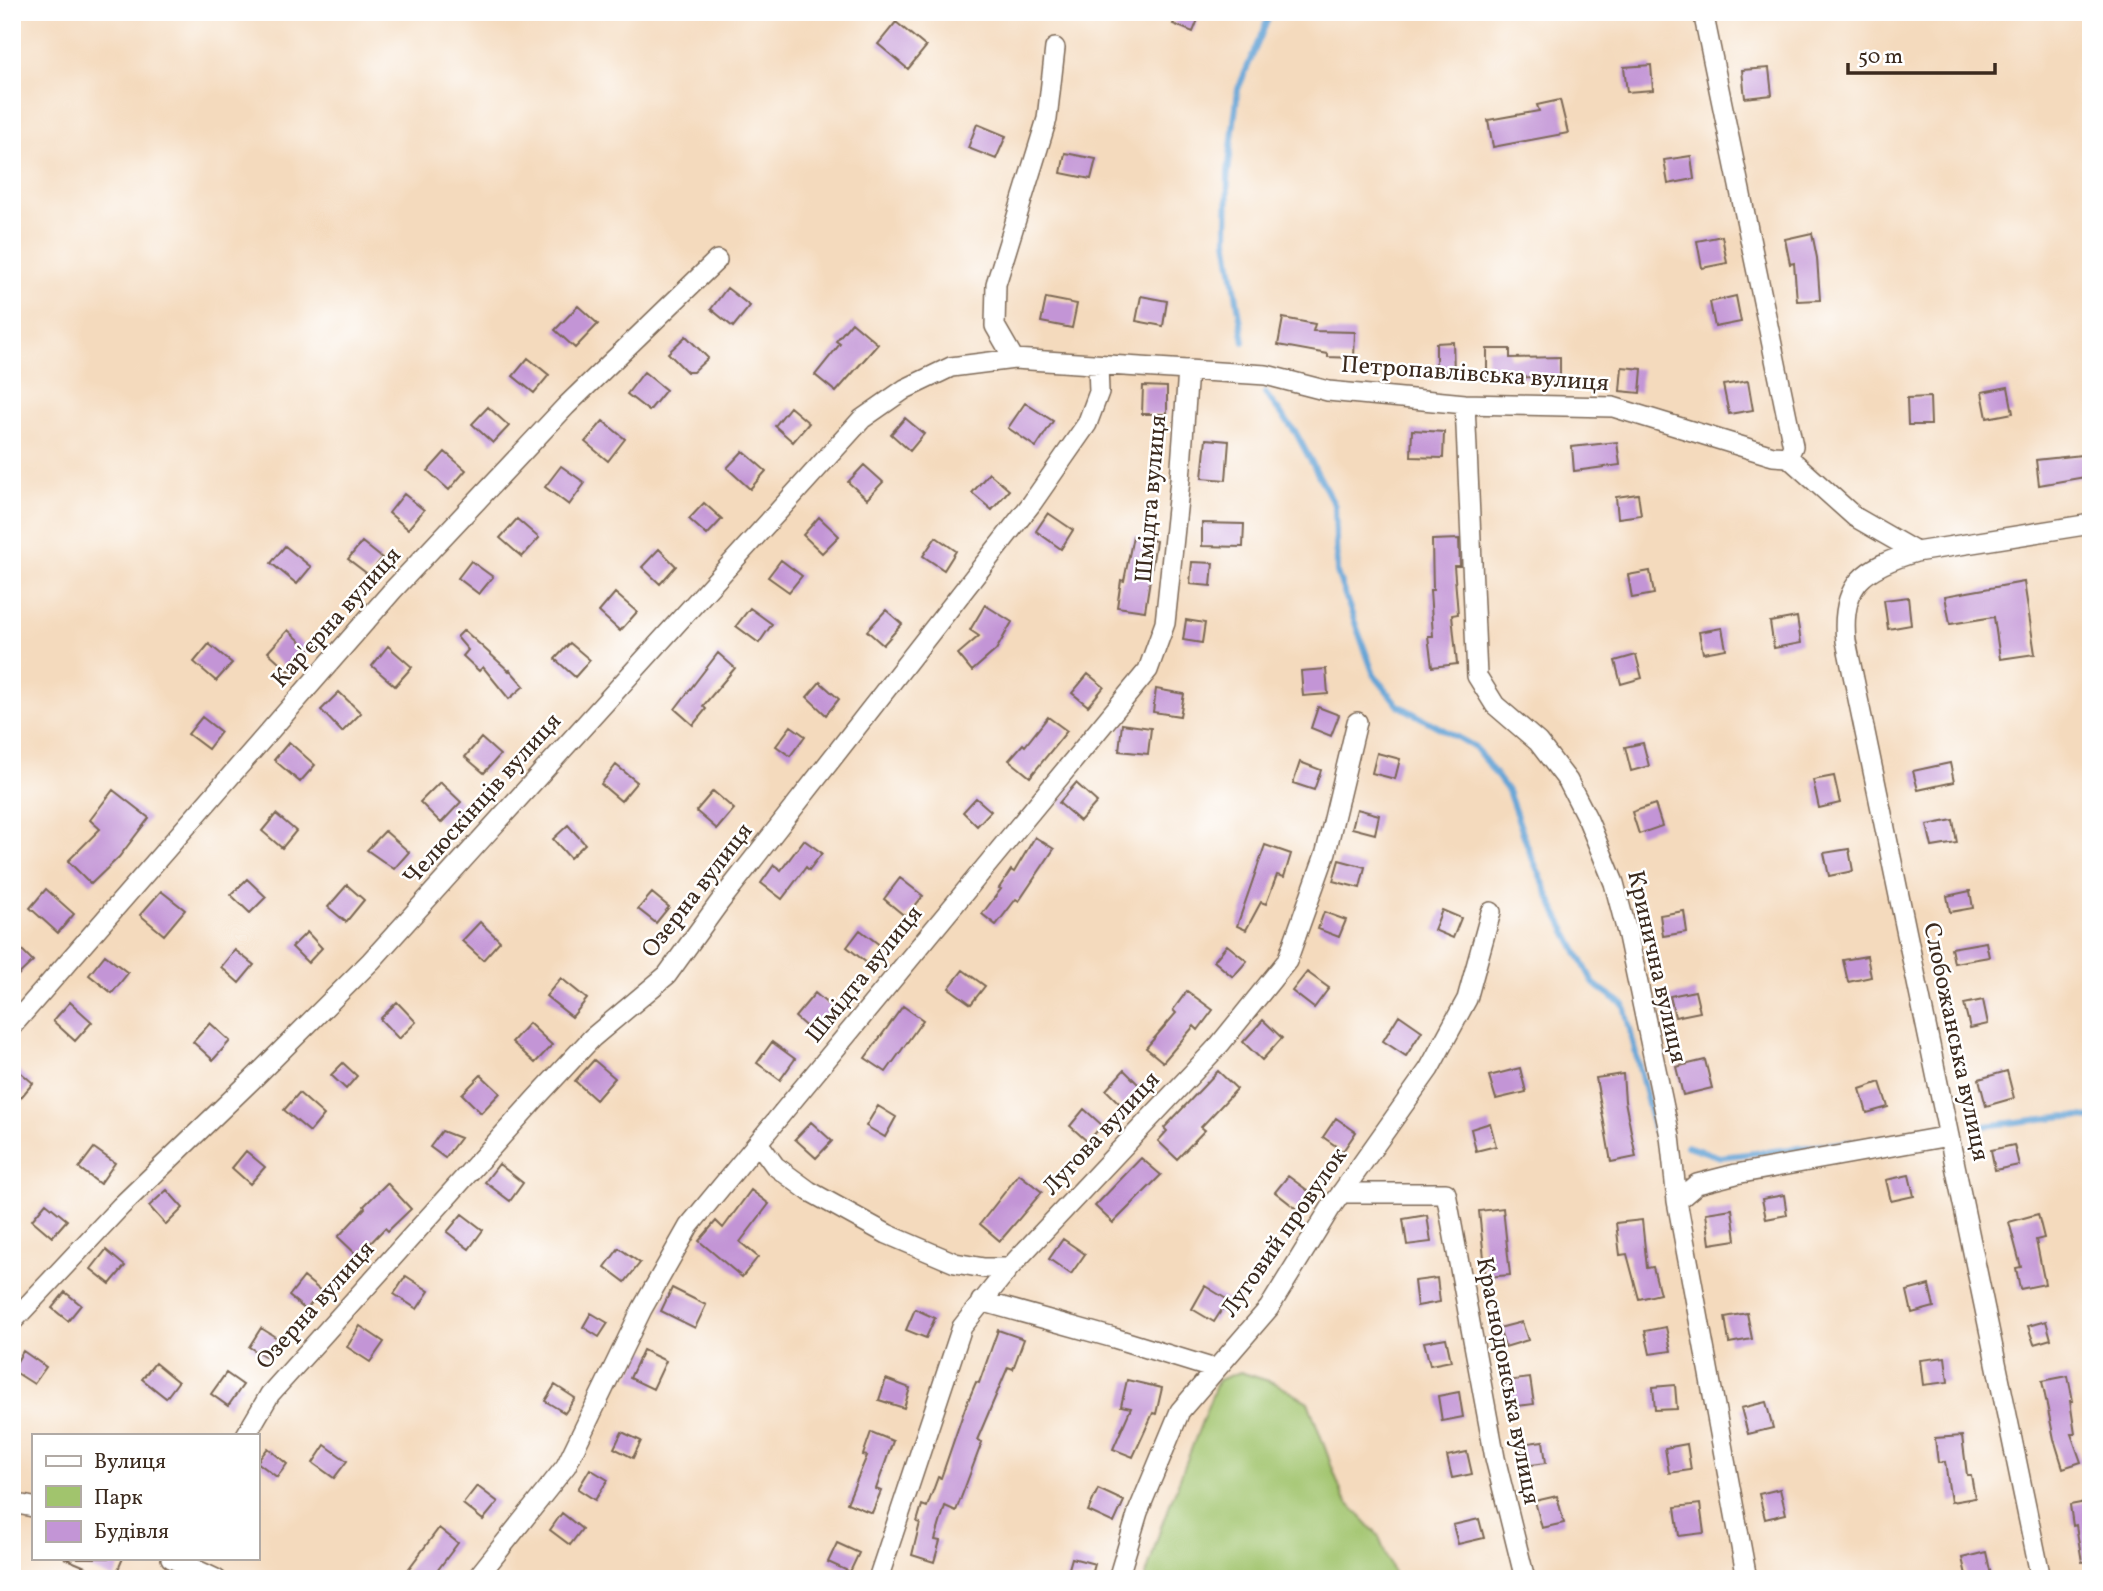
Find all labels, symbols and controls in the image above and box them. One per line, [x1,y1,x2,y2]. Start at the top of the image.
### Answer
scale bar [1848,32,1994,76]
text: 50 m [1858,43,1903,72]
street label: Петропавлівська вулиця [1340,349,1610,401]
street label: Шмідта вулиця [1128,413,1176,585]
street label: Кар'єрна вулиця [264,540,410,696]
street label: Челюскінців вулиця [396,706,570,894]
street label: Озерна вулиця [634,816,762,966]
street label: Кринична вулиця [1617,867,1695,1067]
street label: Шмідта вулиця [799,899,931,1051]
street label: Слобожанська вулиця [1913,920,1997,1164]
street label: Лугова вулиця [1035,1064,1169,1204]
street label: Луговий провулок [1214,1141,1356,1325]
street label: Озерна вулиця [249,1234,383,1378]
street label: Краснодонська вулиця [1466,1254,1548,1508]
legend [32,1434,259,1560]
text: Вулиця [94,1448,166,1477]
text: Парк [94,1484,143,1513]
text: Будівля [94,1518,169,1547]

